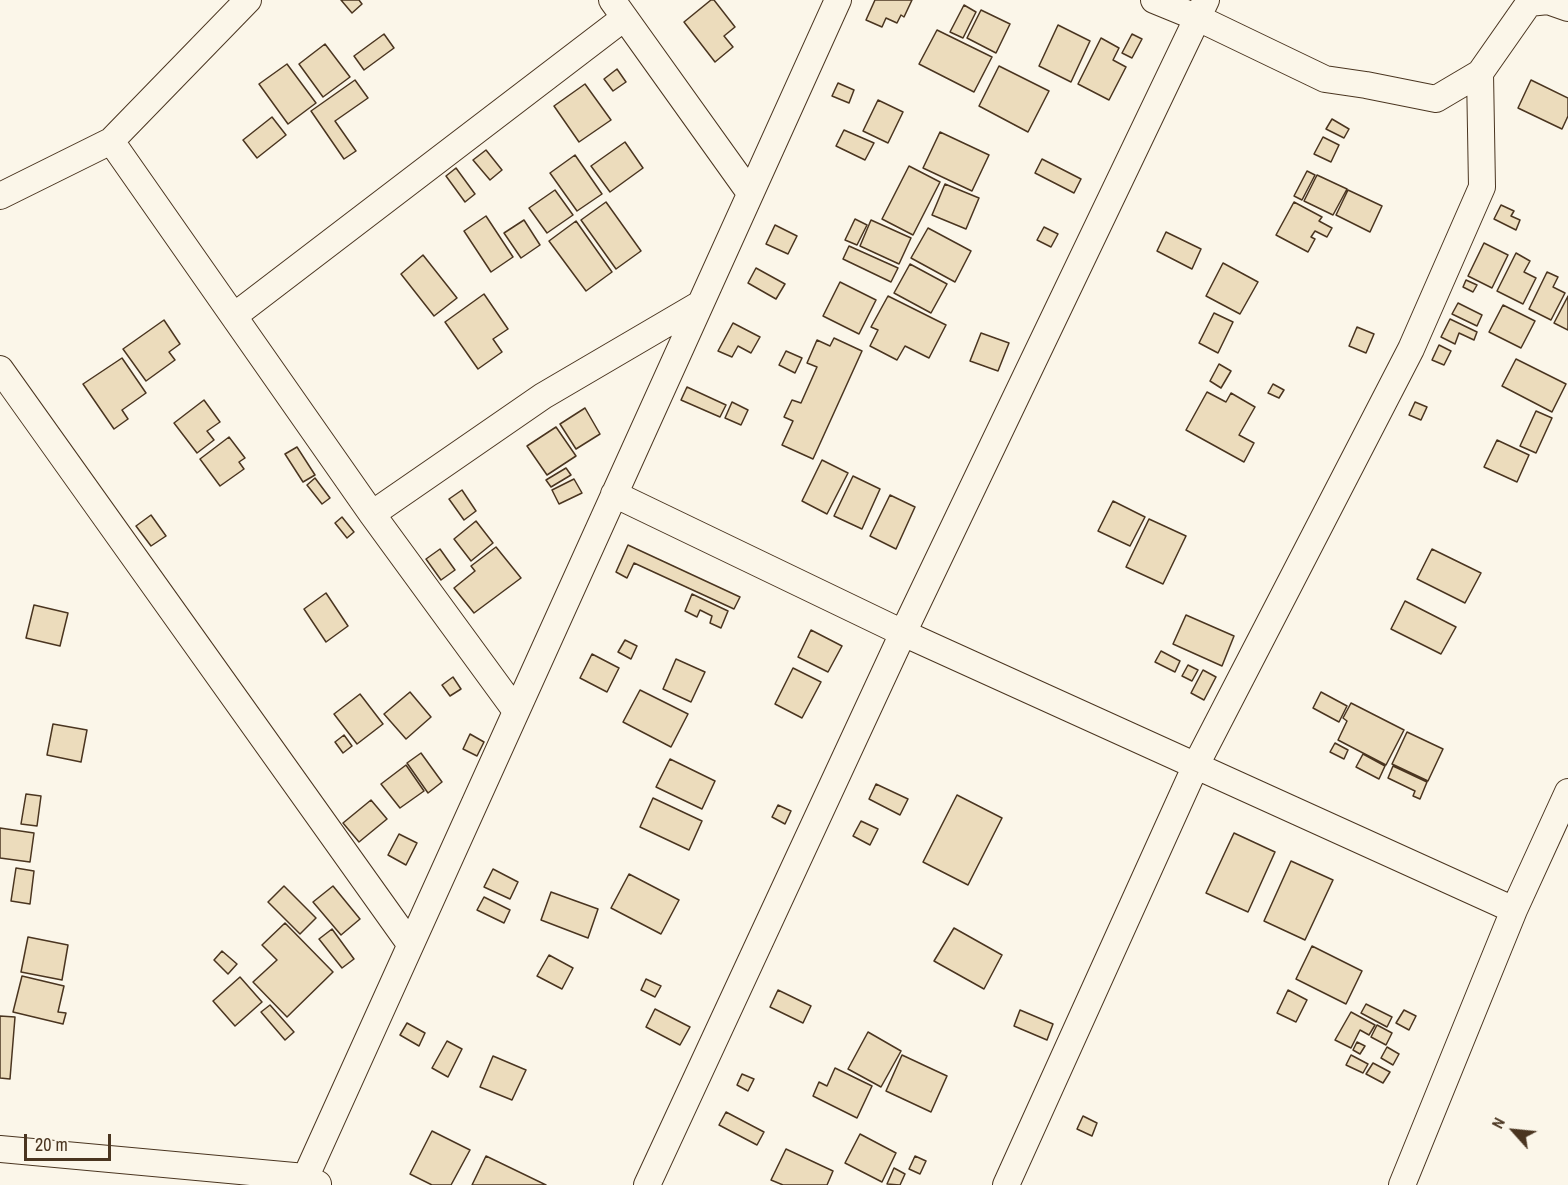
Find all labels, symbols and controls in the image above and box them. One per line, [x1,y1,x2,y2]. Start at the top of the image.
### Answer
north arrow [1484,1101,1544,1161]
text: N [1486,1114,1510,1132]
scale bar [27,1122,114,1160]
text: 20 m [35,1132,68,1157]

